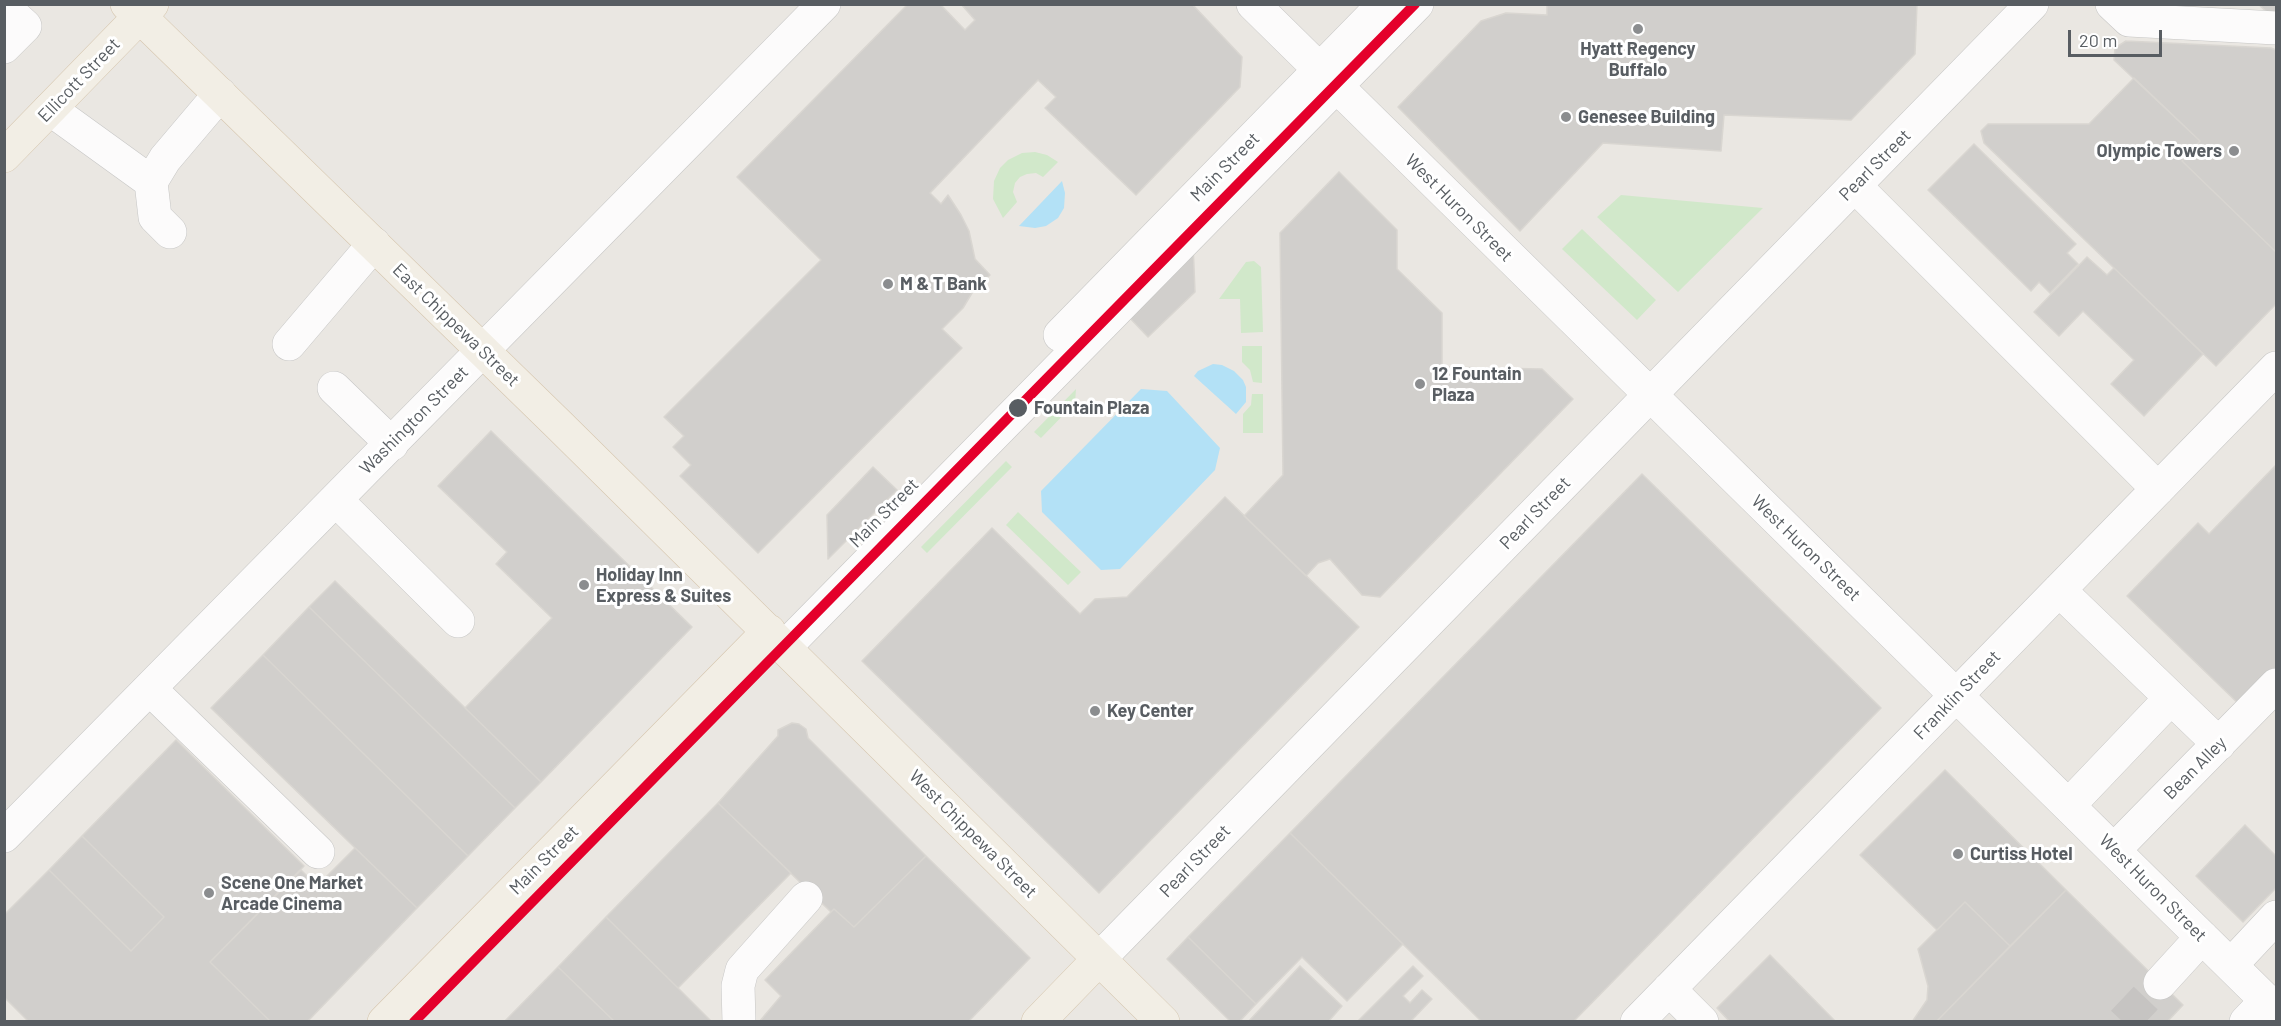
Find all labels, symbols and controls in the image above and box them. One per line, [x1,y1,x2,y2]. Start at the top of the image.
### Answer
scale bar [2071,18,2166,56]
marker: Hyatt Regency Buffalo [1631,22,1645,36]
text: 20 m [2079,29,2117,51]
street label: Ellicott Street [34,33,124,127]
place label: Hyatt Regency Buffalo [1580,38,1696,80]
place label: Genesee Building [1578,106,1715,128]
marker: Genesee Building [1559,110,1573,124]
street label: Pearl Street [1835,125,1915,205]
street label: Main Street [1186,128,1264,206]
place label: Olympic Towers [2097,140,2222,162]
marker: Olympic Towers [2227,144,2241,158]
street label: West Huron Street [1401,150,1517,266]
street label: East Chippewa Street [388,259,524,391]
place label: M & T Bank [900,273,987,295]
marker: M & T Bank [881,277,895,291]
street label: Washington Street [355,361,473,479]
place label: 12 Fountain Plaza [1432,363,1522,406]
marker: 12 Fountain Plaza [1413,377,1427,391]
marker: Fountain Plaza [1007,397,1029,419]
place label: Fountain Plaza [1034,397,1150,419]
street label: Pearl Street [1495,472,1575,554]
street label: Main Street [845,474,923,552]
street label: West Huron Street [1747,490,1865,606]
place label: Holiday Inn Express & Suites [596,564,731,606]
marker: Holiday Inn Express & Suites [577,578,591,592]
street label: Franklin Street [1909,646,2005,744]
place label: Key Center [1107,700,1194,722]
marker: Key Center [1088,704,1102,718]
street label: Bean Alley [2159,732,2231,804]
street label: West Chippewa Street [904,765,1042,903]
street label: Pearl Street [1155,820,1235,902]
street label: Main Street [505,821,583,899]
street label: West Huron Street [2095,830,2211,946]
place label: Curtiss Hotel [1970,843,2073,865]
marker: Curtiss Hotel [1951,847,1965,861]
place label: Scene One Market Arcade Cinema [221,872,363,914]
marker: Scene One Market Arcade Cinema [202,886,216,900]

